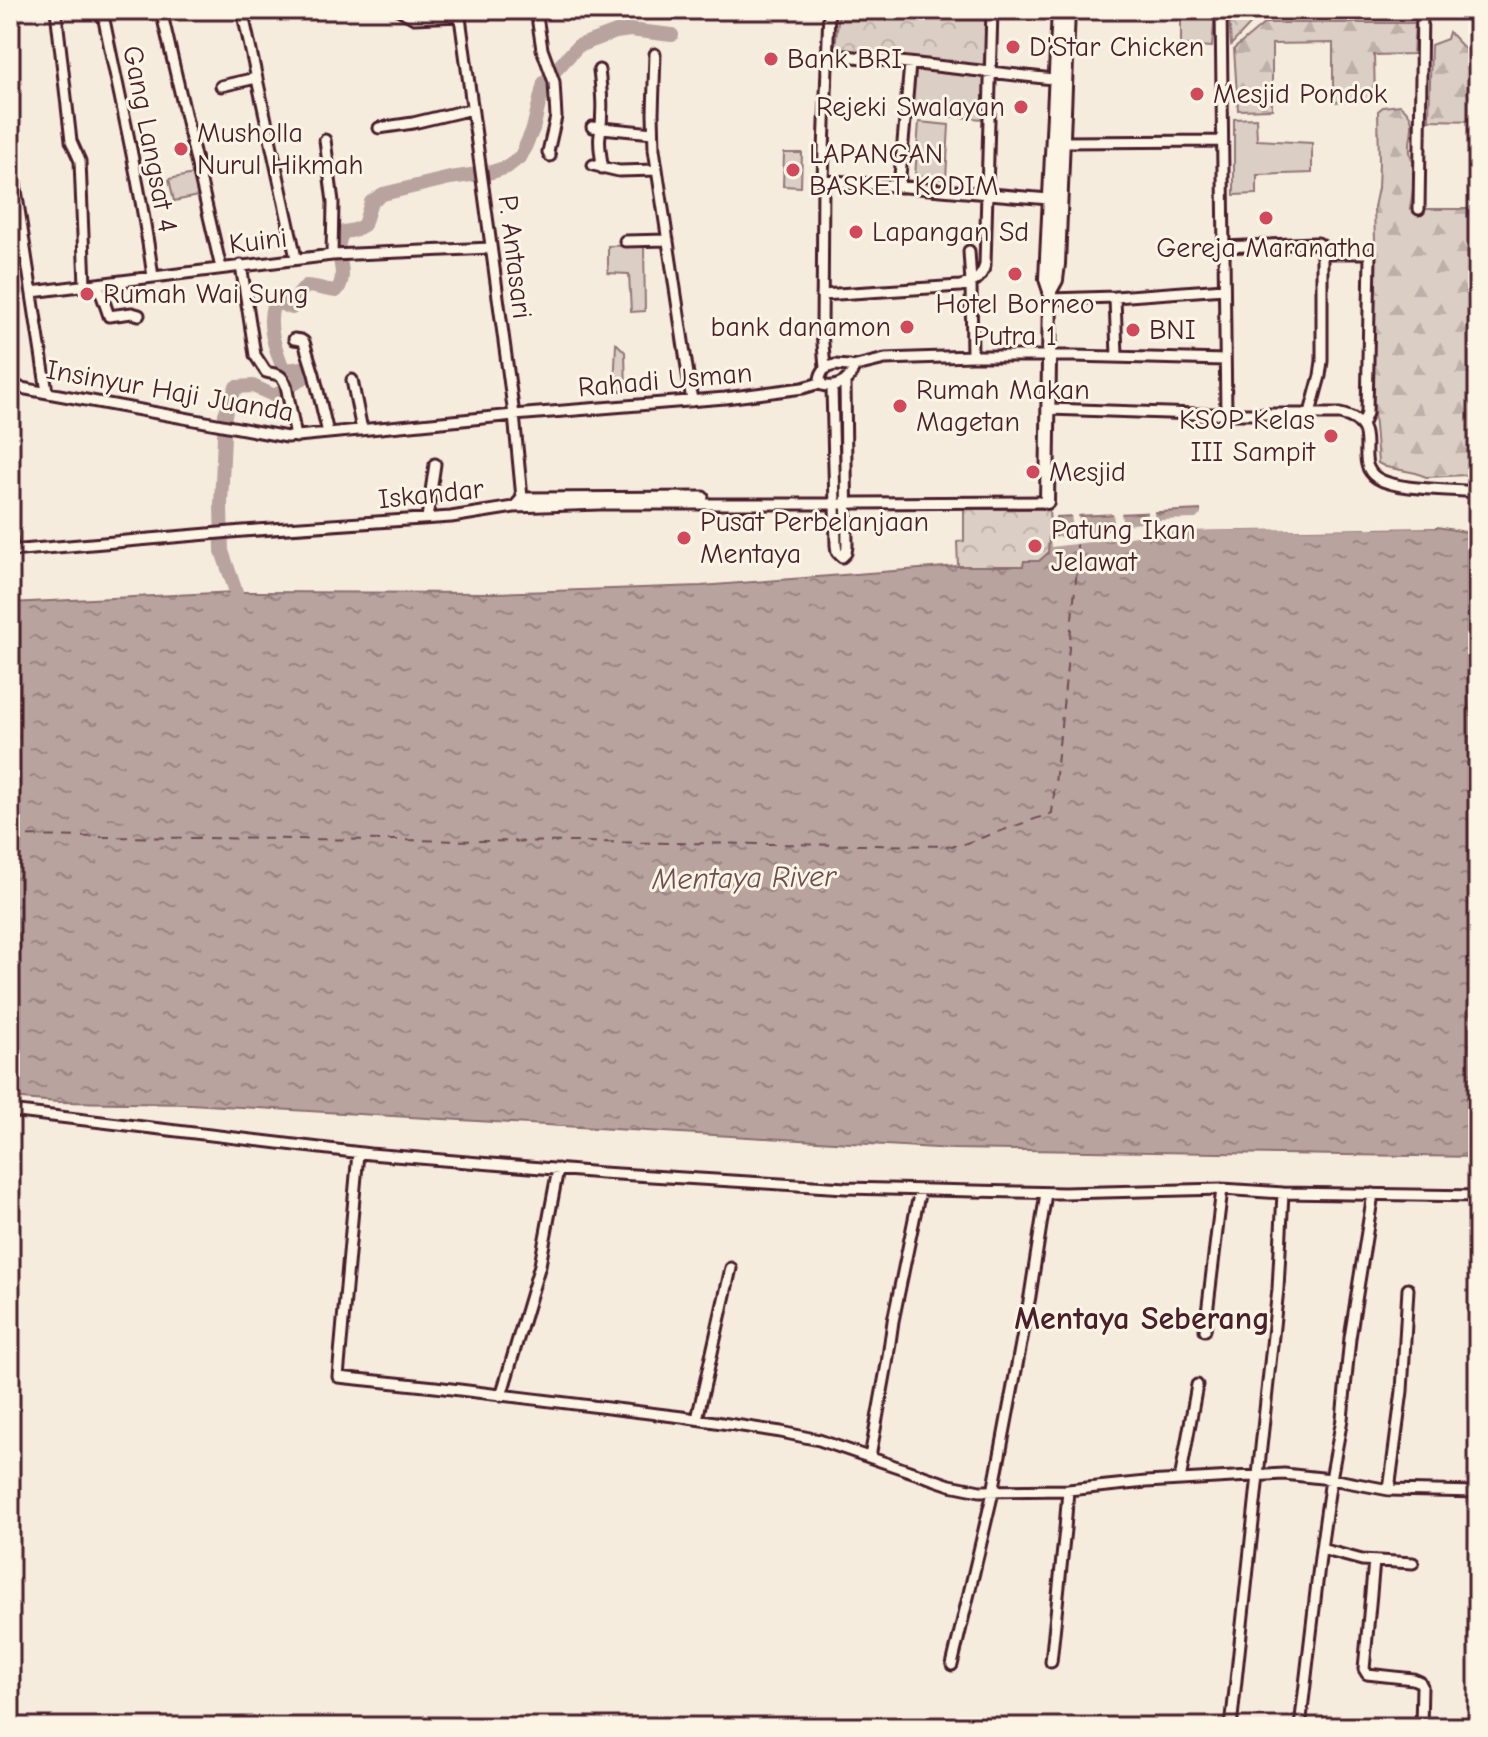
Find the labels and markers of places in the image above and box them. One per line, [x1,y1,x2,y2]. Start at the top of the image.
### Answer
place label: D'Star Chicken [1029,31,1204,63]
marker: D'Star Chicken [1004,38,1022,56]
place label: Bank BRI [787,43,902,75]
marker: Bank BRI [762,50,780,68]
place label: Mesjid Pondok [1213,78,1388,110]
marker: Mesjid Pondok [1188,85,1206,103]
place label: Rejeki Swalayan [816,91,1005,123]
marker: Rejeki Swalayan [1012,98,1030,116]
place label: Musholla Nurul Hikmah [197,117,363,181]
place label: LAPANGAN BASKET KODIM [809,138,998,202]
marker: Musholla Nurul Hikmah [172,140,190,158]
marker: LAPANGAN BASKET KODIM [784,161,802,179]
marker: Gereja Maranatha [1257,209,1275,227]
place label: Lapangan Sd [872,216,1029,248]
marker: Lapangan Sd [847,223,865,241]
place label: Gereja Maranatha [1156,232,1376,264]
marker: Hotel Borneo Putra 1 [1006,265,1024,283]
place label: Rumah Wai Sung [103,278,309,310]
marker: Rumah Wai Sung [78,285,96,303]
place label: Hotel Borneo Putra 1 [935,288,1095,352]
place label: bank danamon [711,311,891,343]
place label: BNI [1149,314,1196,346]
marker: bank danamon [898,318,916,336]
marker: BNI [1124,321,1142,339]
place label: Rumah Makan Magetan [916,374,1090,438]
marker: Rumah Makan Magetan [891,397,909,415]
place label: KSOP Kelas III Sampit [1179,404,1316,468]
marker: KSOP Kelas III Sampit [1322,427,1340,445]
place label: Mesjid [1049,456,1126,488]
marker: Mesjid [1024,463,1042,481]
place label: Pusat Perbelanjaan Mentaya [700,506,929,570]
place label: Patung Ikan Jelawat [1051,514,1196,578]
marker: Pusat Perbelanjaan Mentaya [675,529,693,547]
marker: Patung Ikan Jelawat [1026,537,1044,555]

